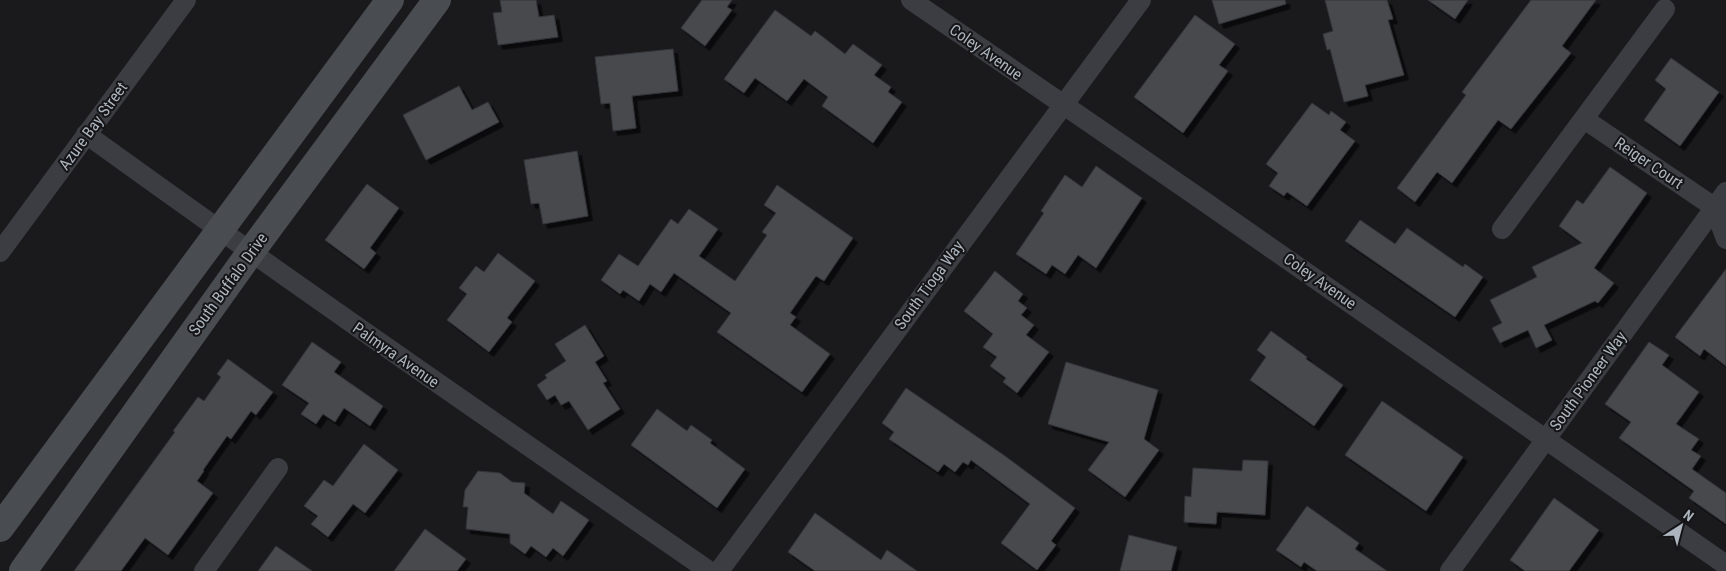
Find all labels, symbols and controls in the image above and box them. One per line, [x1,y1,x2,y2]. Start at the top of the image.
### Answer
street label: Coley Avenue [946,20,1026,84]
street label: Azure Bay Street [55,78,131,174]
street label: Reiger Court [1611,133,1687,193]
street label: South Buffalo Drive [185,229,271,339]
street label: South Tioga Way [890,237,968,333]
street label: Coley Avenue [1280,249,1360,313]
street label: Palmyra Avenue [349,318,443,392]
street label: South Pioneer Way [1546,327,1631,434]
north arrow [1656,501,1706,551]
text: N [1680,506,1697,524]

